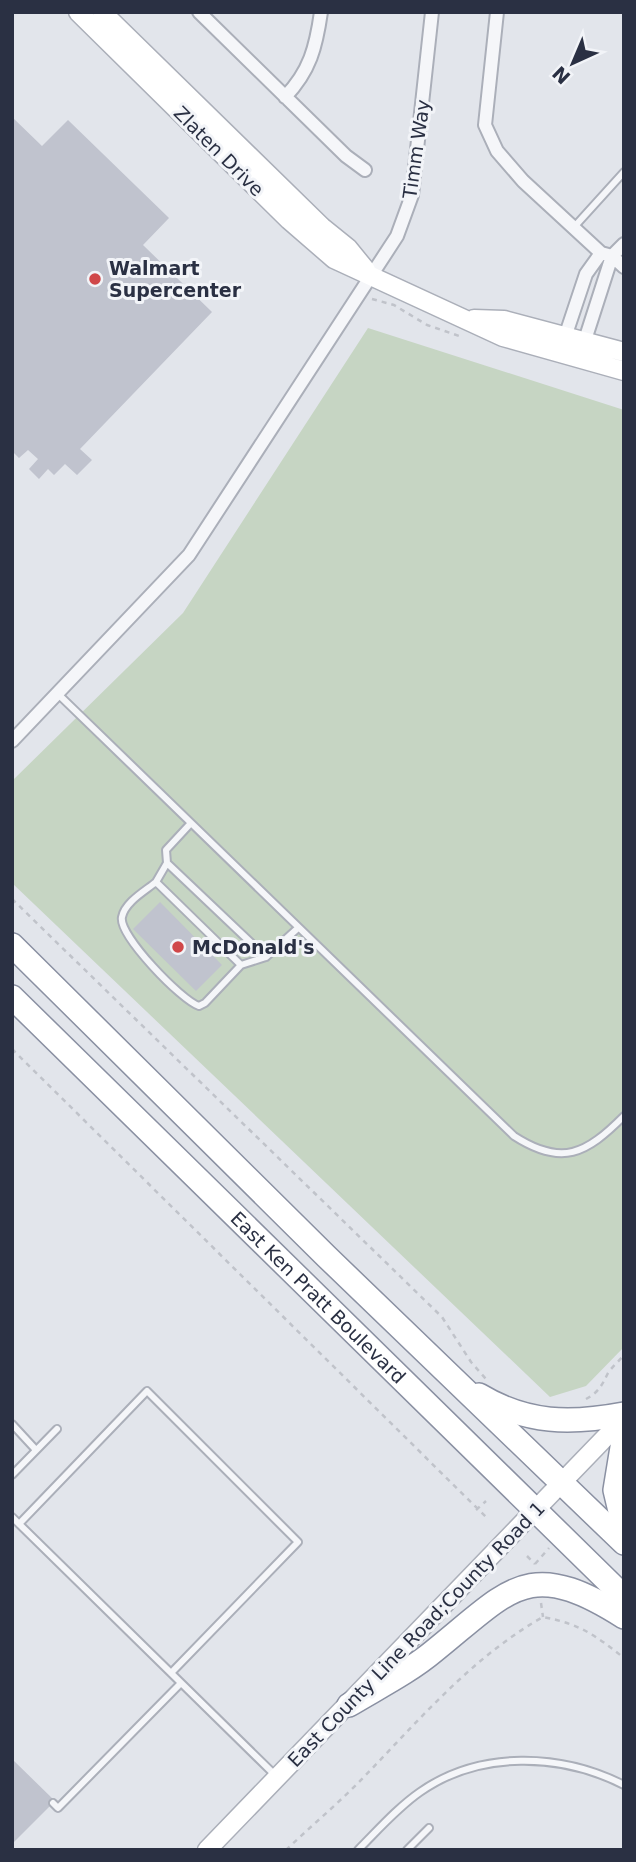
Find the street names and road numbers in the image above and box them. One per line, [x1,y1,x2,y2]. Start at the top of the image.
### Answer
street label: Timm Way [398,98,434,201]
street label: Zlaten Drive [170,102,268,200]
street label: East Ken Pratt Boulevard [226,1207,410,1388]
street label: East County Line Road;County Road 1 [283,1497,549,1771]

